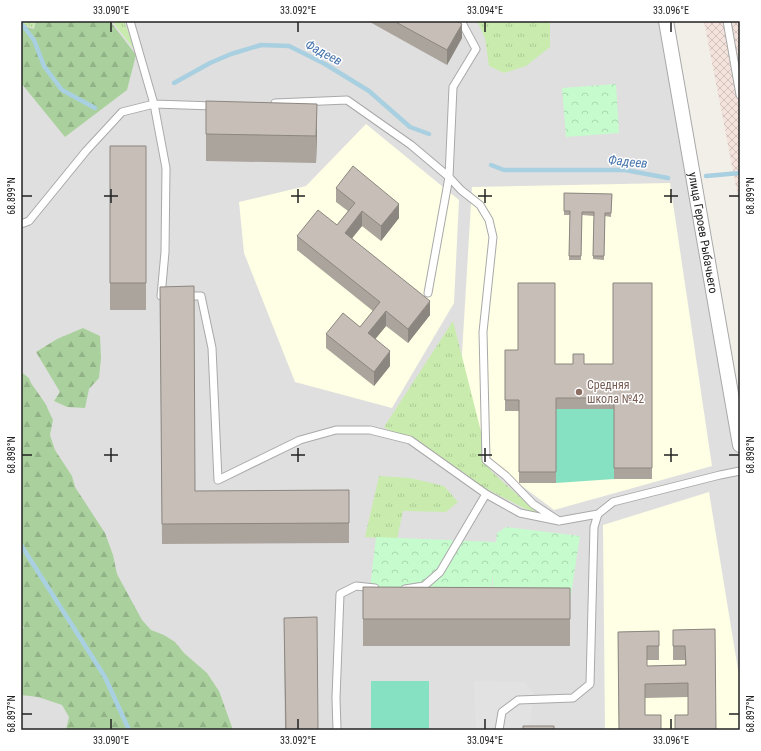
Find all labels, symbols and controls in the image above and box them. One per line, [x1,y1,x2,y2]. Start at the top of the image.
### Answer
text: 33.090°E [93,5,129,16]
text: 33.092°E [280,5,316,16]
text: 33.094°E [467,5,503,16]
text: 33.096°E [653,5,689,16]
water label: Фадеев [303,37,345,68]
water label: Фадеев [608,152,648,171]
street label: улица Героев Рыбачьего [686,171,720,294]
text: 68.899°N [6,177,17,215]
text: 68.899°N [745,177,756,215]
place label: Средняя школа №42 [587,378,644,406]
marker: Средняя школа №42 [574,387,584,397]
text: 68.898°N [6,436,17,474]
text: 68.898°N [745,436,756,474]
text: 68.897°N [6,695,17,733]
text: 68.897°N [745,695,756,733]
text: 33.090°E [93,735,129,746]
text: 33.092°E [280,735,316,746]
text: 33.094°E [467,735,503,746]
text: 33.096°E [653,735,689,746]

